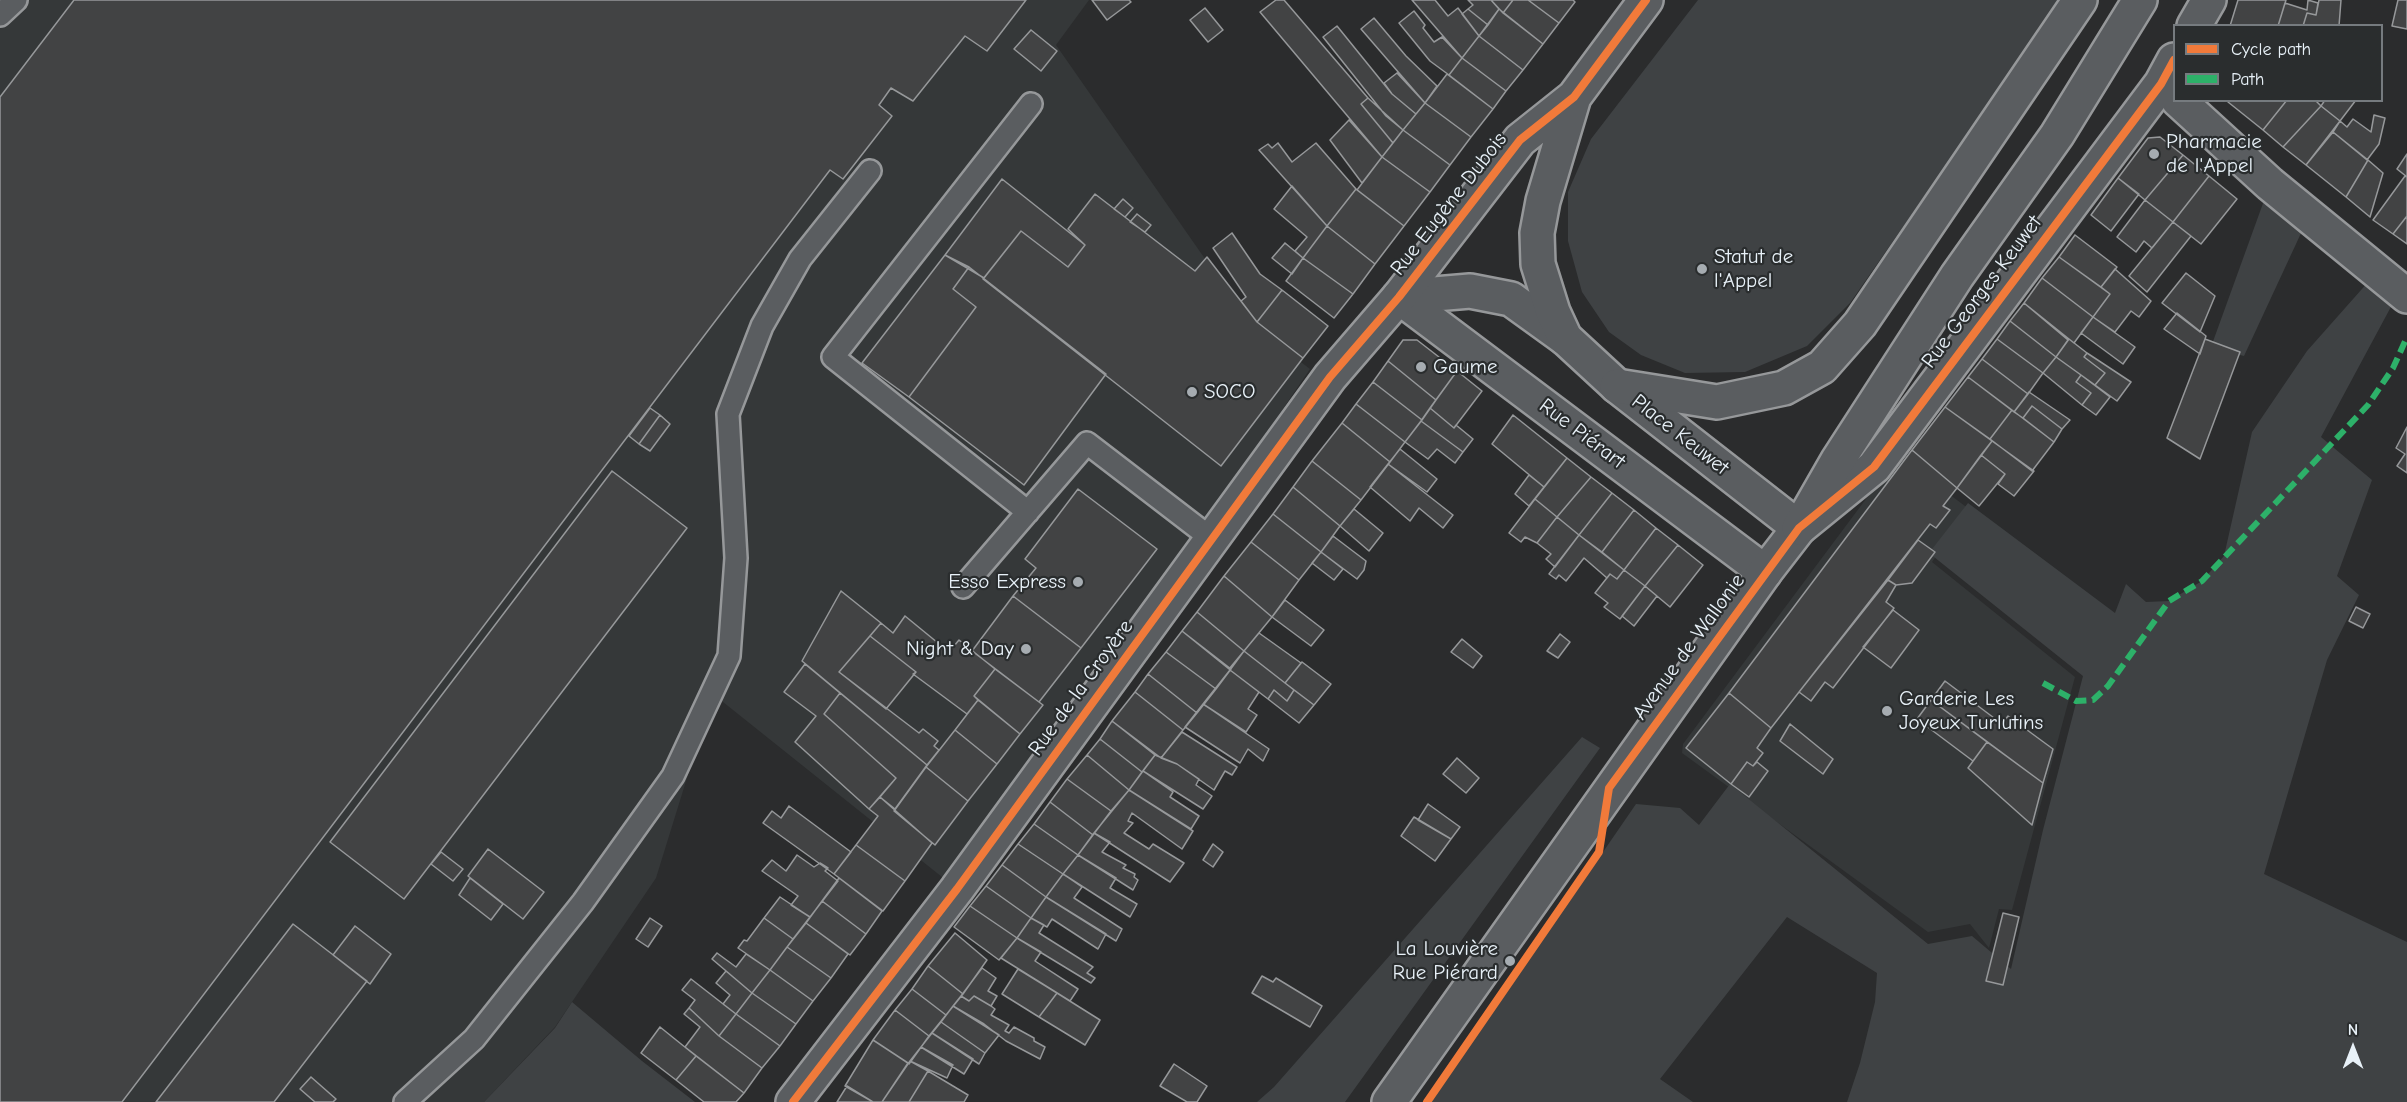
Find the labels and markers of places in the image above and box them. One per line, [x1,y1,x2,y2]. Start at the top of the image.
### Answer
place label: Pharmacie de l'Appel [2166,129,2262,179]
marker: Pharmacie de l'Appel [2147,147,2161,161]
place label: Statut de l'Appel [1714,244,1793,294]
marker: Statut de l'Appel [1695,262,1709,276]
place label: Gaume [1433,354,1497,380]
marker: Gaume [1414,360,1428,374]
place label: SOCO [1204,379,1255,405]
marker: SOCO [1185,385,1199,399]
place label: Esso Express [948,569,1066,595]
marker: Esso Express [1071,575,1085,589]
place label: Night & Day [906,636,1014,662]
marker: Night & Day [1019,642,1033,656]
place label: Garderie Les Joyeux Turlutins [1899,686,2043,736]
marker: Garderie Les Joyeux Turlutins [1880,704,1894,718]
place label: La Louvière Rue Piérard [1393,936,1498,986]
marker: La Louvière Rue Piérard [1503,954,1517,968]

